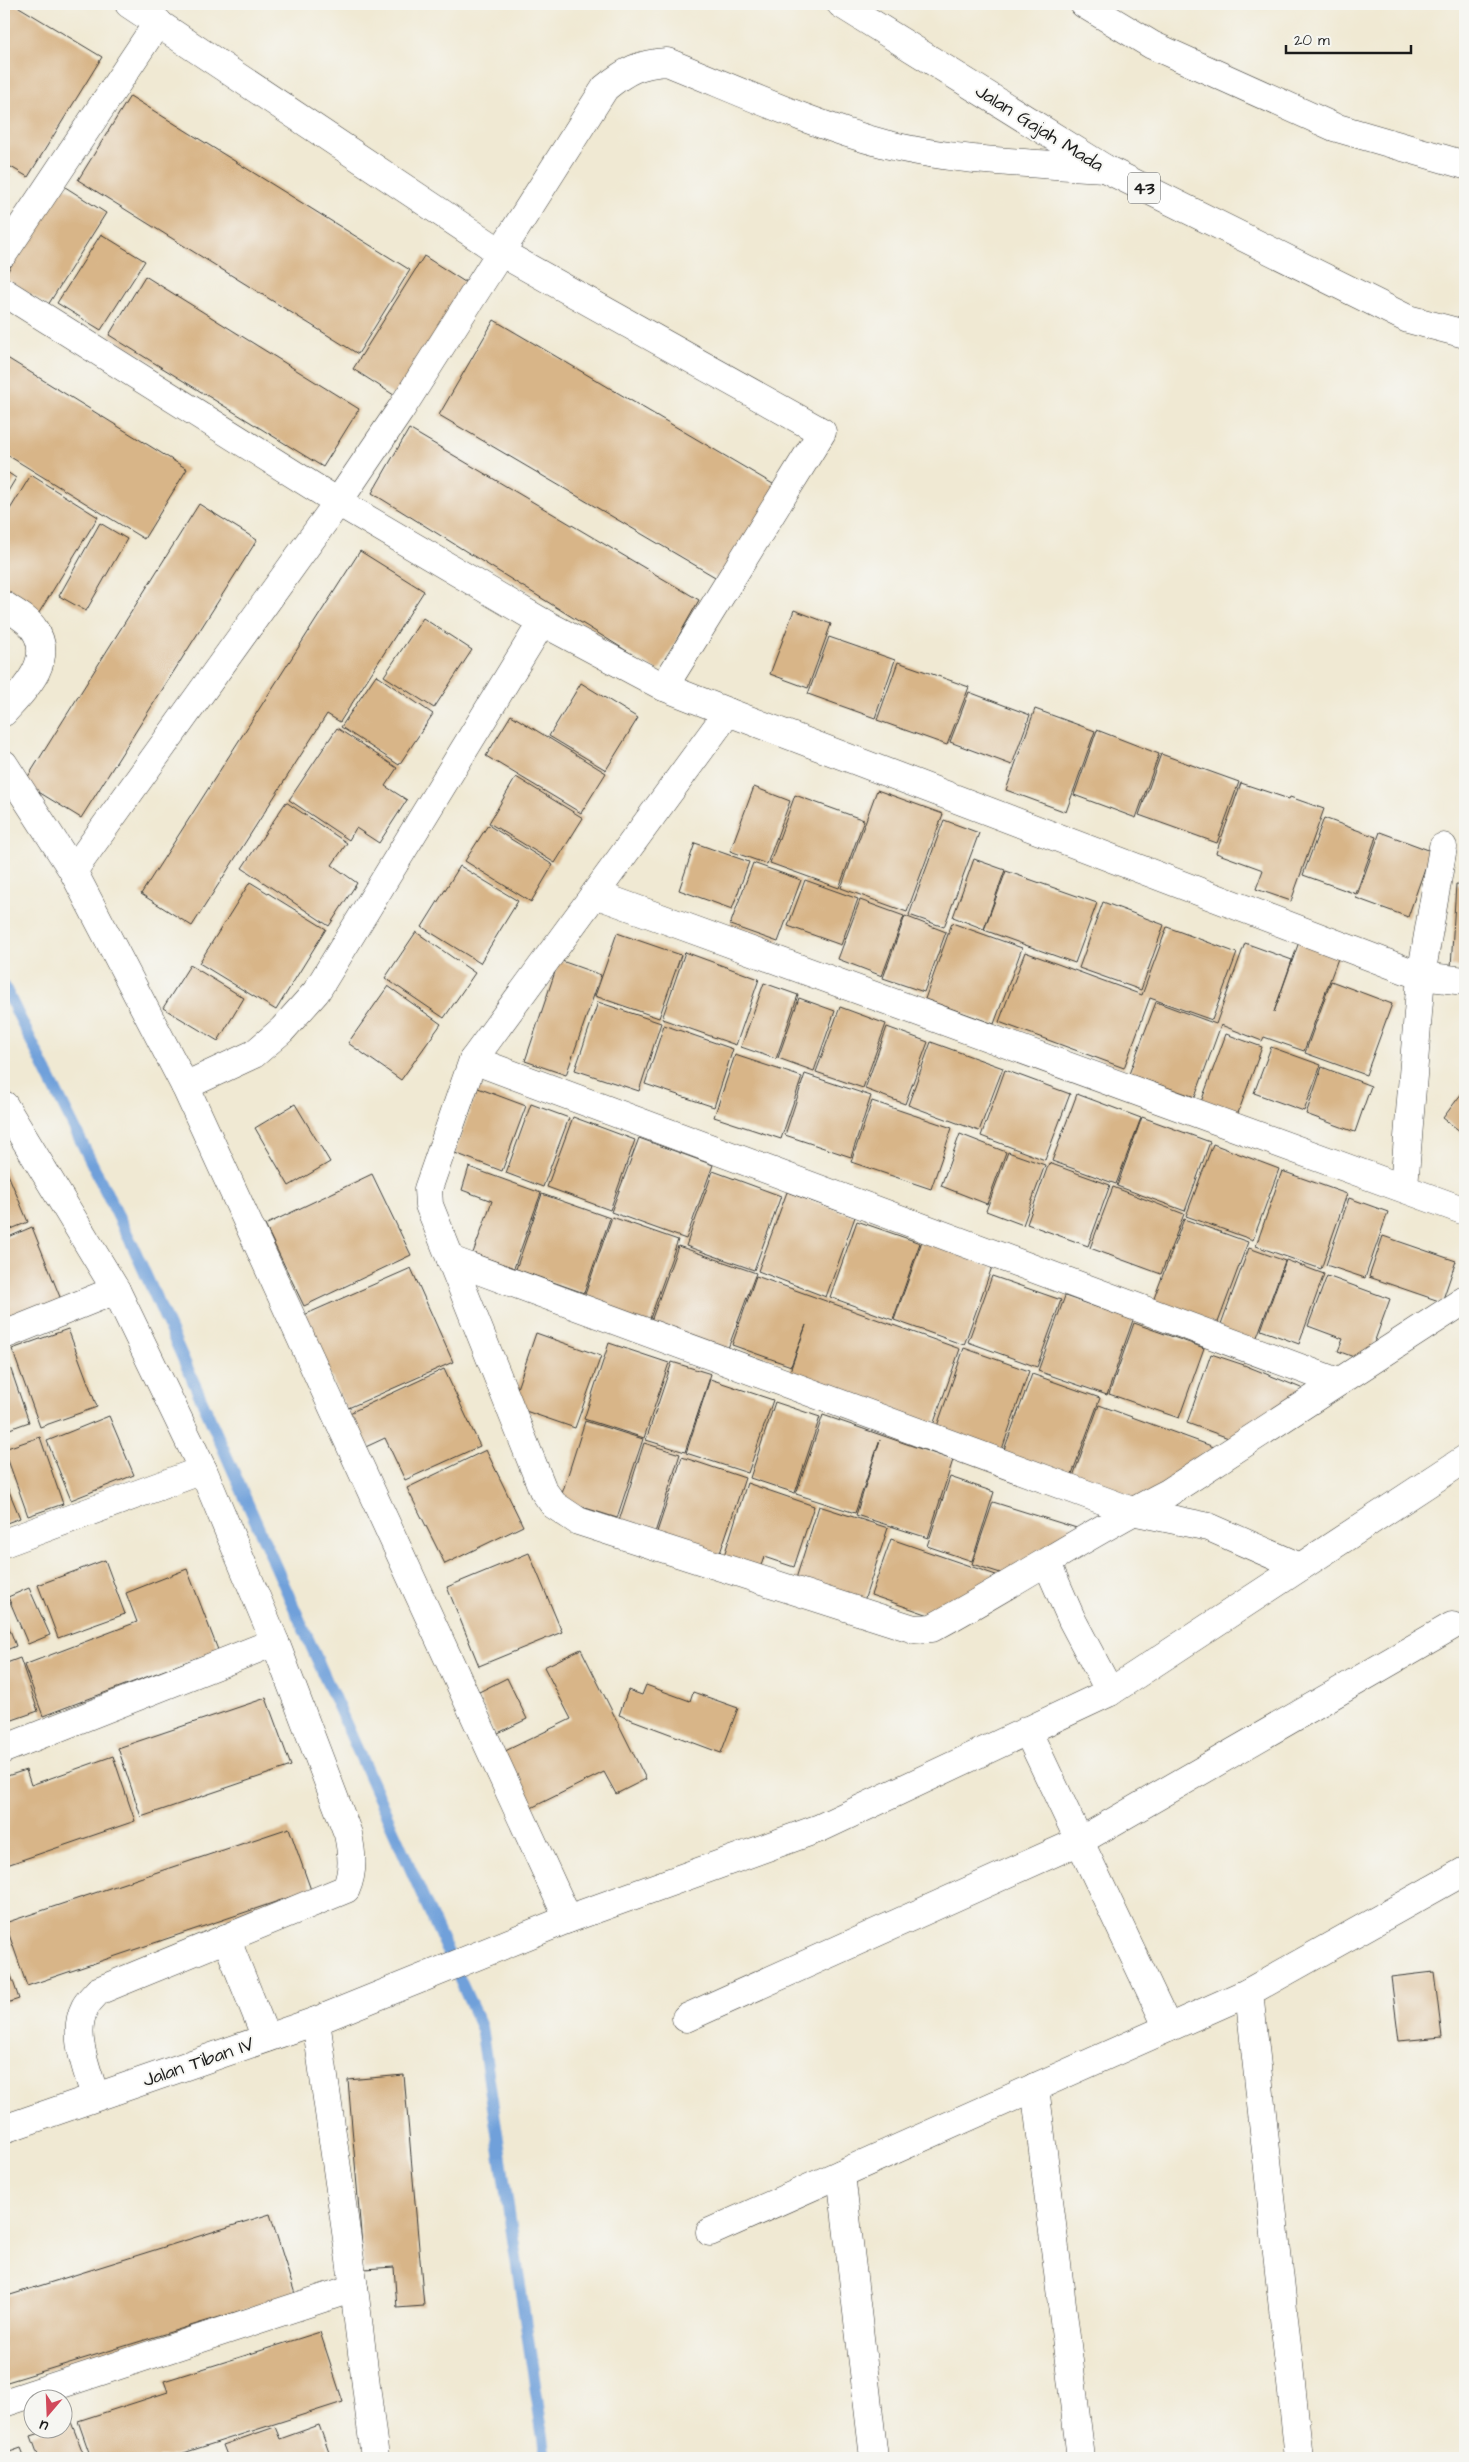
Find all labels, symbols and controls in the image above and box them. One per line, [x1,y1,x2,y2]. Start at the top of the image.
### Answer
scale bar [1286,22,1412,54]
text: 20 m [1294,30,1330,51]
street label: Jalan Gajah Mada [970,78,1109,179]
road number: 43 [1128,172,1160,204]
street label: Jalan Tiban IV [139,2031,258,2094]
north arrow [22,2390,72,2440]
text: U [37,2415,51,2436]

